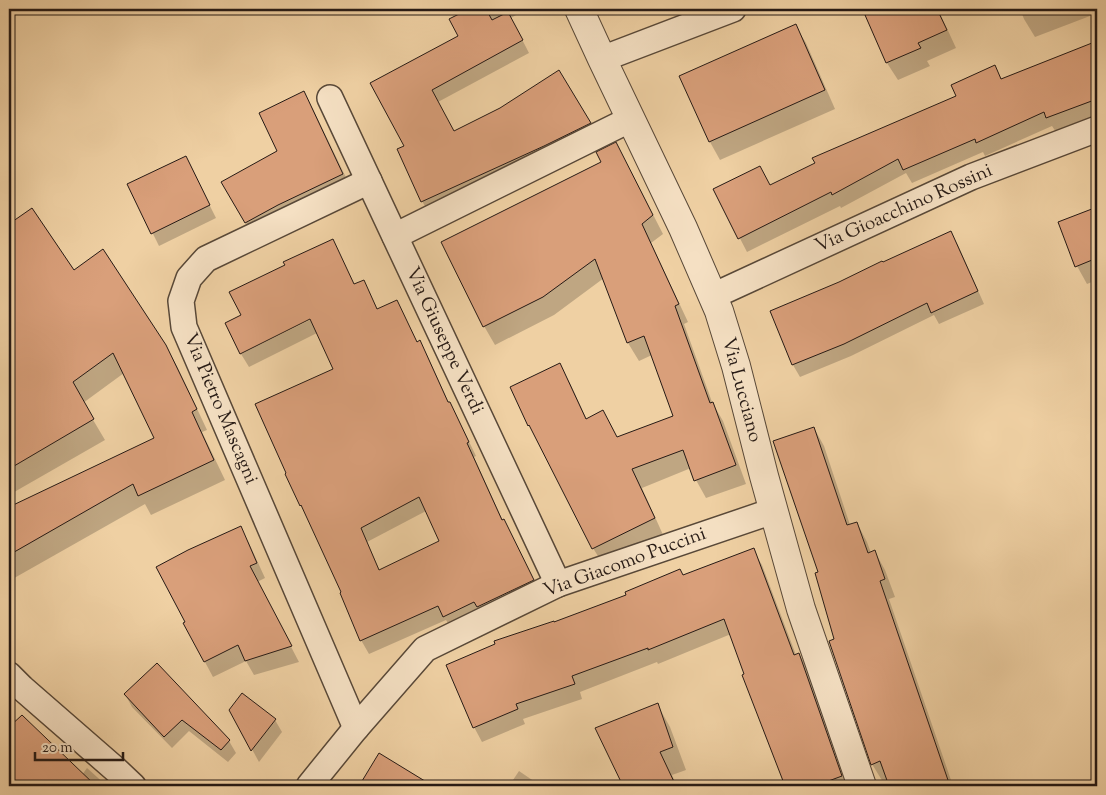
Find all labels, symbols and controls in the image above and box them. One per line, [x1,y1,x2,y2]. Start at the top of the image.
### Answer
street label: Via Gioacchino Rossini [811,158,997,260]
street label: Via Giuseppe Verdi [398,263,490,419]
street label: Via Pietro Mascagni [176,329,264,489]
street label: Via Lucciano [714,335,768,445]
street label: Via Giacomo Puccini [540,521,710,605]
scale bar [35,730,122,762]
text: 20 m [42,738,73,759]

